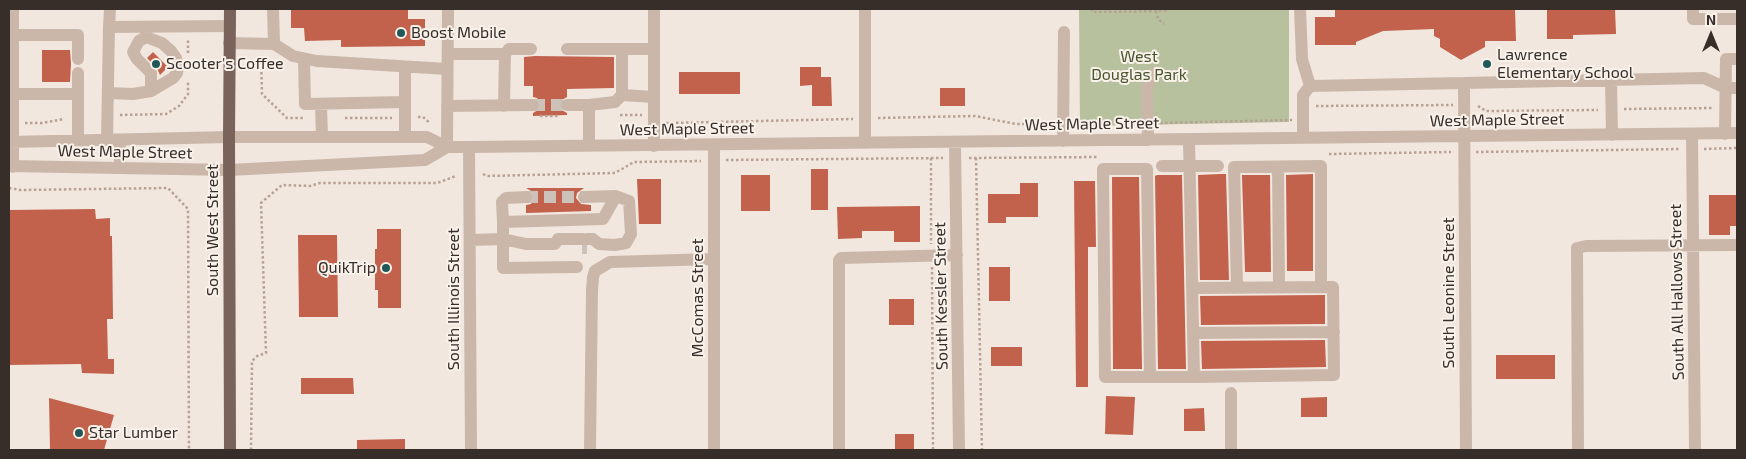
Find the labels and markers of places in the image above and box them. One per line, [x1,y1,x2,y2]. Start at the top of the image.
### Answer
place label: Boost Mobile [411,23,506,43]
marker: Boost Mobile [395,27,407,39]
place label: Lawrence Elementary School [1497,45,1634,83]
place label: Scooter's Coffee [166,54,284,74]
marker: Scooter's Coffee [150,58,162,70]
marker: Lawrence Elementary School [1481,58,1493,70]
place label: QuikTrip [318,258,376,278]
marker: QuikTrip [380,262,392,274]
place label: Star Lumber [89,423,178,443]
marker: Star Lumber [73,427,85,439]

